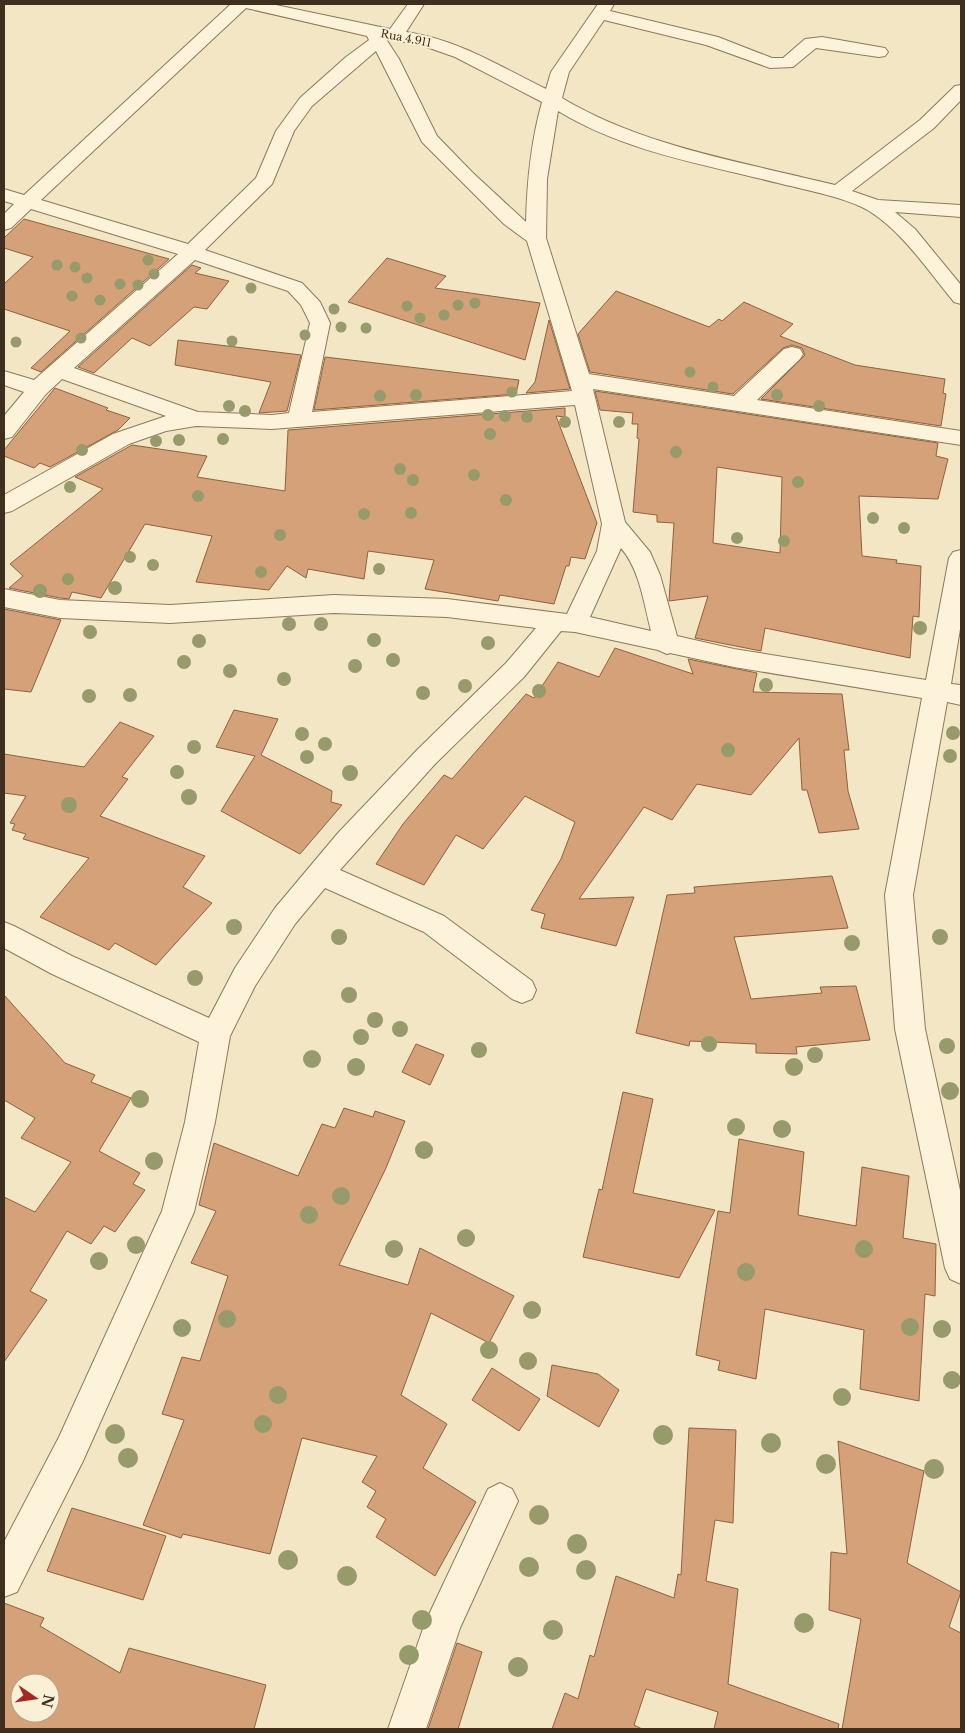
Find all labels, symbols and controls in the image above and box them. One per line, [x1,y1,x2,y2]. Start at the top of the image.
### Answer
street label: Rua 4.911 [379,26,433,50]
north arrow [10,1673,60,1723]
text: N [37,1692,58,1709]

